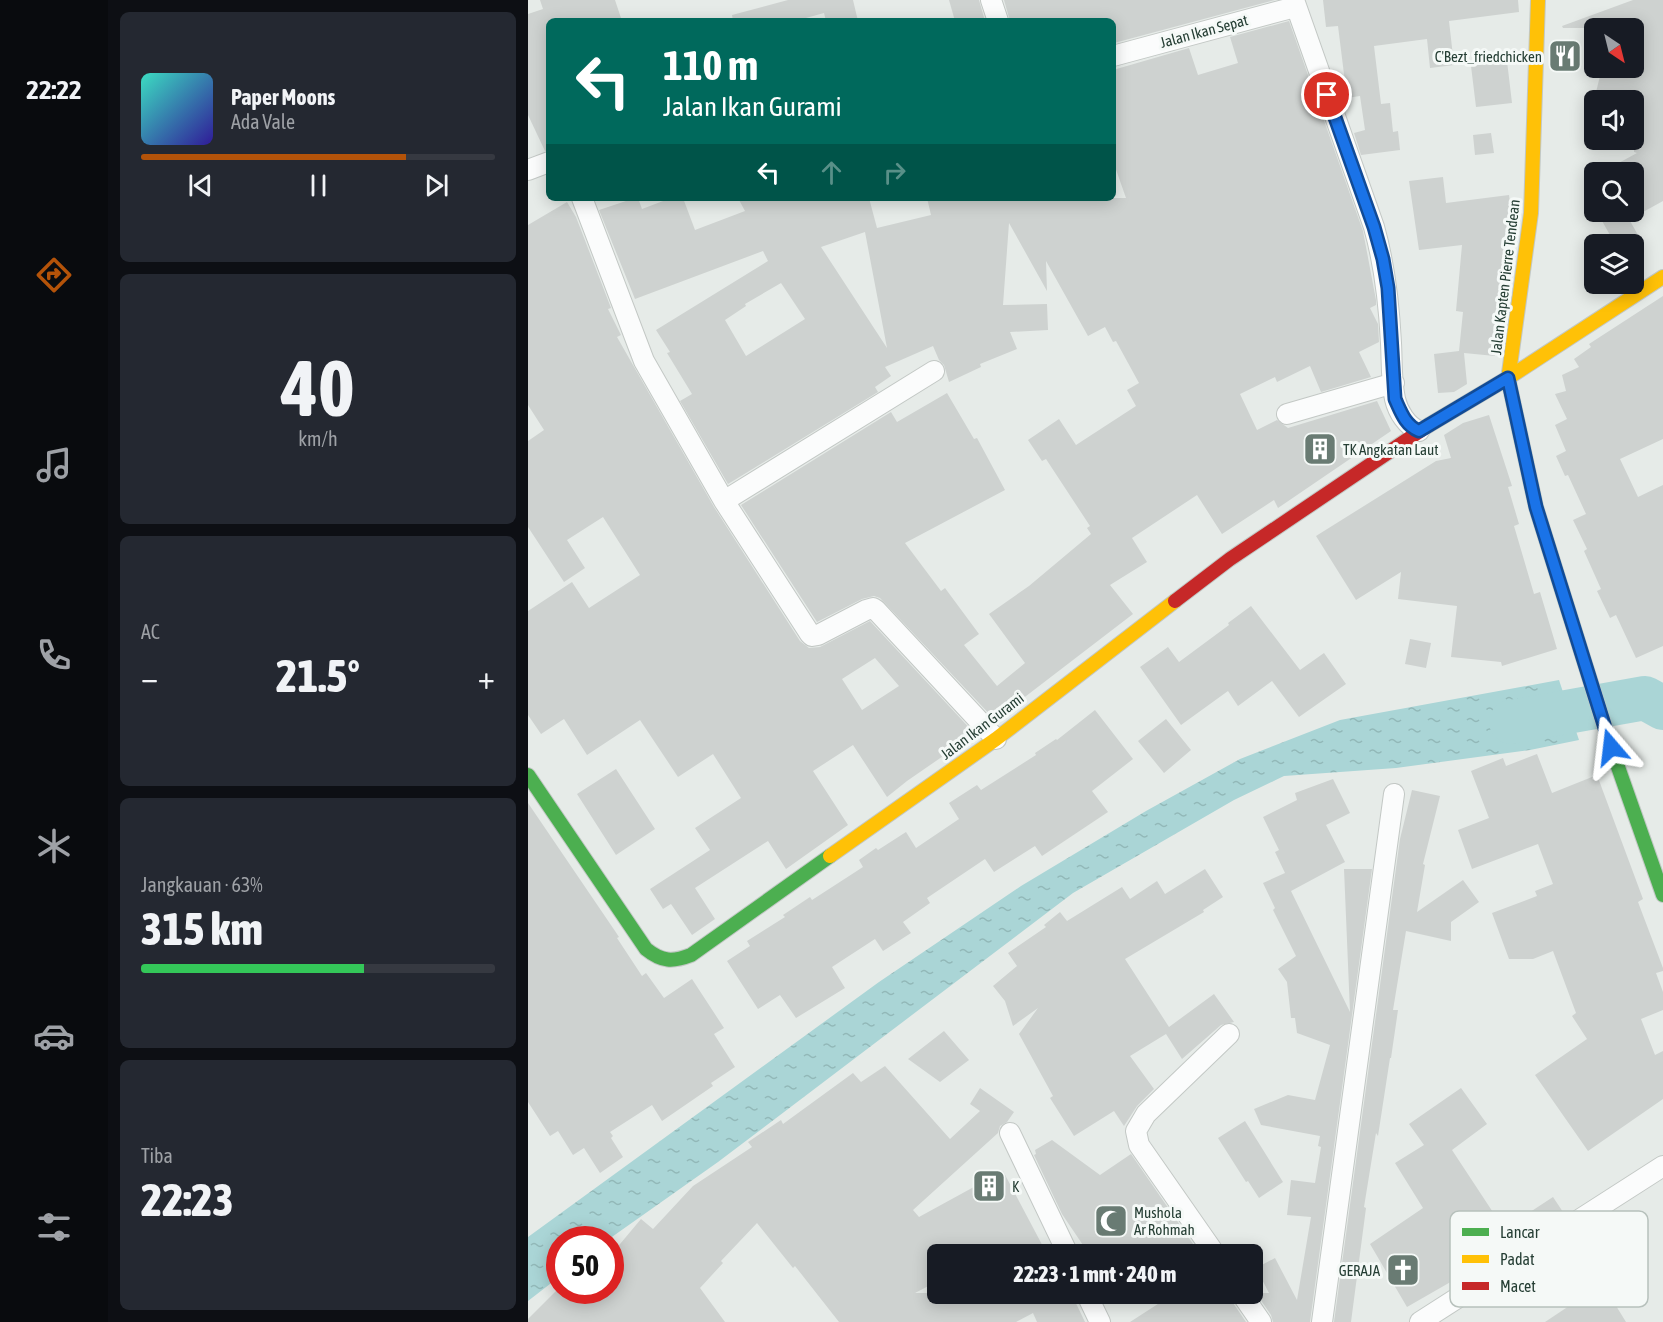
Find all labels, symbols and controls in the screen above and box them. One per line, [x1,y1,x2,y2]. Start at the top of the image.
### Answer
street label: Jalan Ikan Sepat [1158,11,1250,51]
north arrow [1584,18,1644,78]
map controls [1584,18,1644,294]
restaurant icon: C'Bezt_friedchicken [1547,38,1583,74]
text: 110 m [663,41,758,89]
icon: left [564,42,642,120]
place label: C'Bezt_friedchicken [1435,48,1542,65]
pin [1301,69,1352,120]
text: 22:22 [26,74,82,105]
icon: arrive [1310,78,1343,111]
text: Paper Moons [231,84,335,110]
button: sound [1584,90,1644,150]
text: Jalan Ikan Gurami [663,91,842,122]
text: Ada Vale [231,110,295,133]
icon: left [752,156,785,189]
icon: ahead [815,156,848,189]
icon: right [878,156,911,189]
button: search [1584,162,1644,222]
icon: previous [184,169,217,202]
icon: pause [302,169,335,202]
icon: next [420,169,453,202]
street label: Jalan Kapten Pierre Tendean [1487,198,1523,356]
button: layers [1584,234,1644,294]
icon: directions [33,254,75,296]
text: 40 [281,343,355,433]
text: km/h [298,427,338,450]
building icon: TK Angkatan Laut [1302,431,1338,467]
place label: TK Angkatan Laut [1343,441,1439,458]
icon: music [33,444,75,486]
text: AC [141,620,160,643]
icon: phone [33,634,75,676]
text: 21.5° [276,650,360,702]
text: − [141,658,158,696]
text: + [478,658,495,696]
street label: Jalan Ikan Gurami [937,689,1027,763]
position arrow [1579,715,1643,779]
icon: climate [33,825,75,867]
text: Jangkauan · 63% [141,873,263,896]
text: 315 km [141,903,263,955]
icon: car [33,1015,75,1057]
text: Tiba [141,1144,173,1167]
building icon: K [971,1168,1007,1204]
text: 22:23 [141,1174,234,1226]
place label: K [1012,1178,1020,1195]
mosque icon: Mushola Ar Rohmah [1093,1203,1129,1239]
place label: Mushola Ar Rohmah [1134,1204,1195,1238]
icon: filters [33,1206,75,1248]
legend [1450,1211,1648,1307]
text: Lancar [1500,1223,1540,1241]
speed limit sign: 50 [546,1226,624,1304]
text: Padat [1500,1250,1535,1268]
church icon: GERAJA [1385,1252,1421,1288]
text: 22:23 · 1 mnt · 240 m [1014,1261,1176,1287]
place label: GERAJA [1339,1262,1381,1279]
text: Macet [1500,1277,1536,1295]

